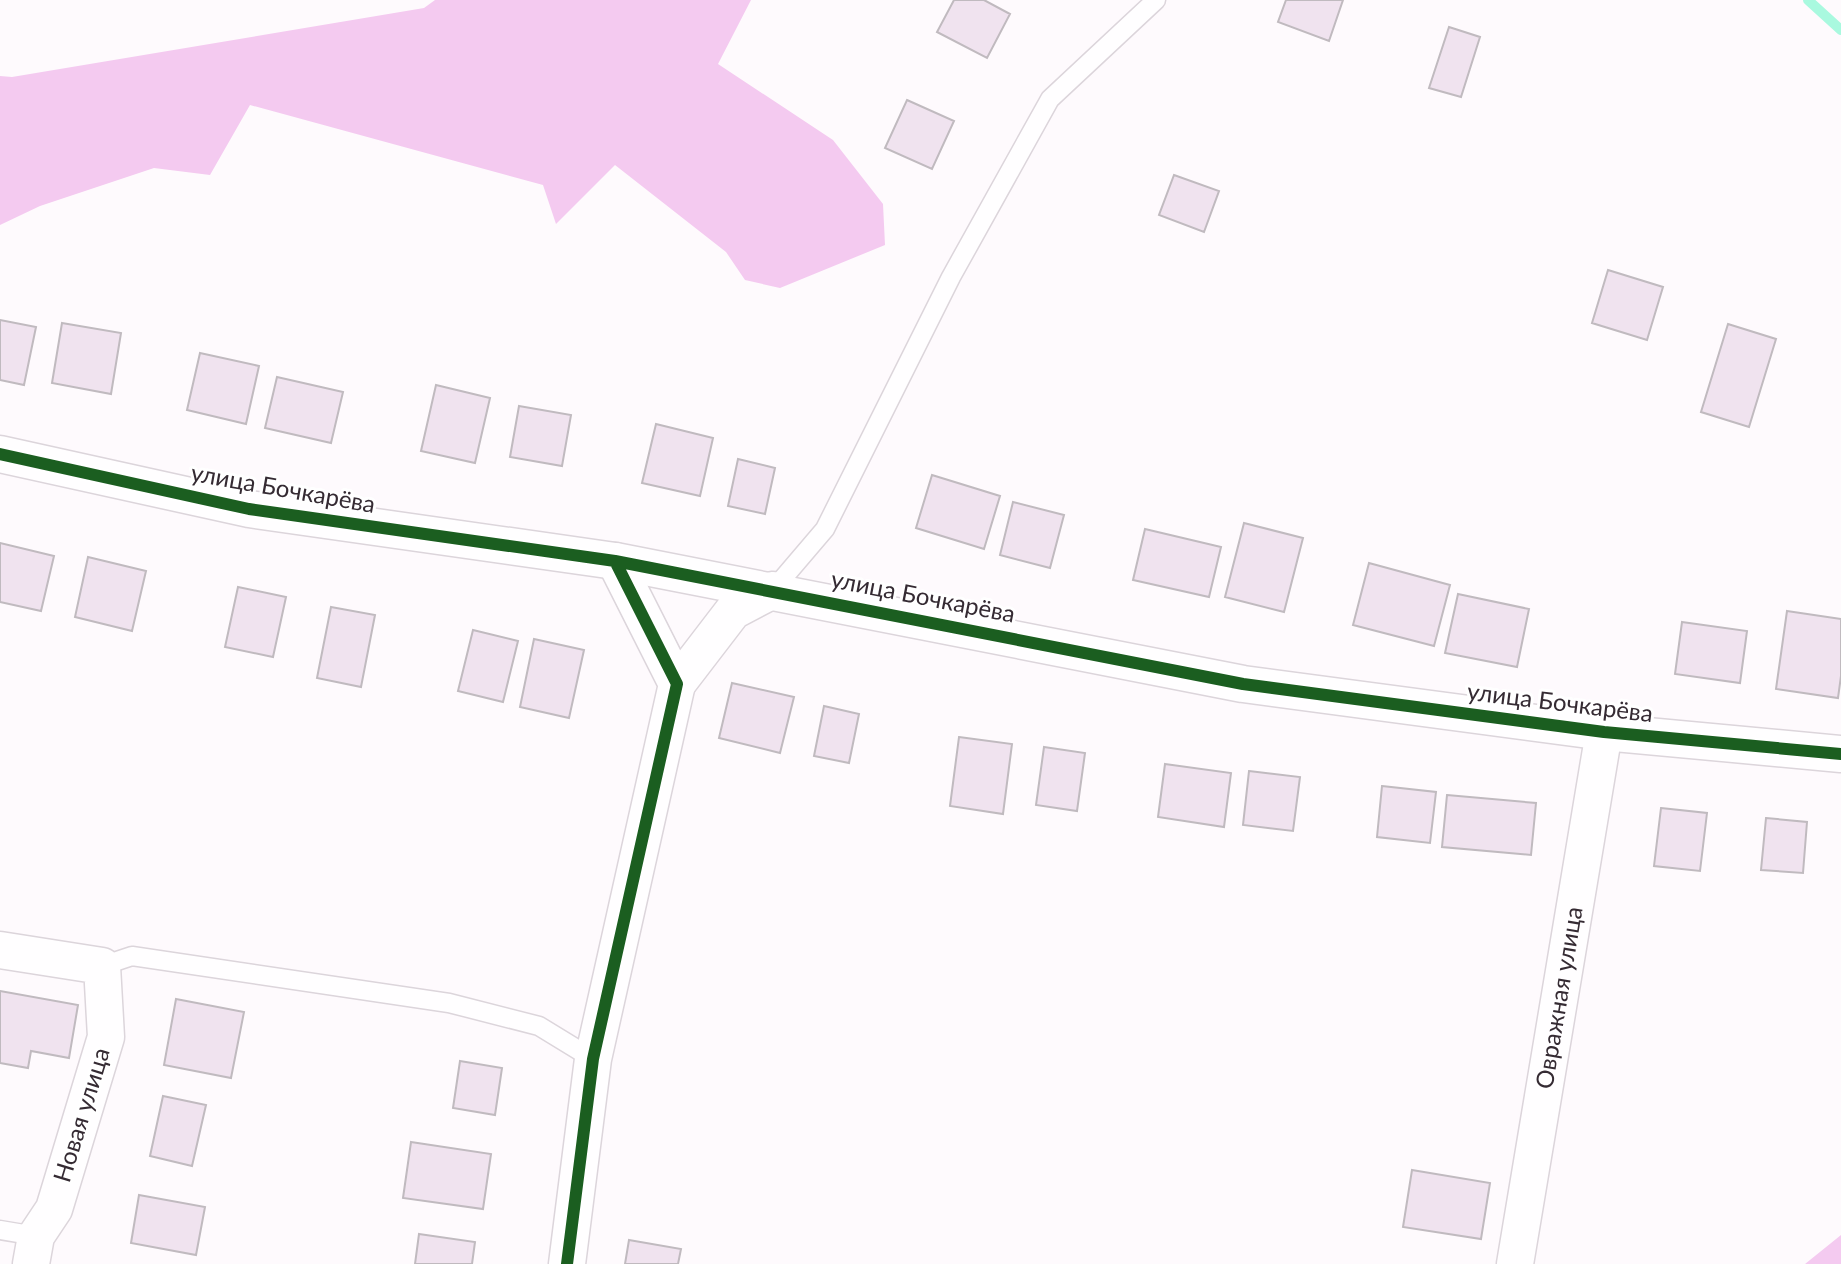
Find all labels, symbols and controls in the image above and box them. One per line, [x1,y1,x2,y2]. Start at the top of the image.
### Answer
street label: улица Бочкарёва [189,457,378,518]
street label: улица Бочкарёва [829,563,1018,628]
street label: улица Бочкарёва [1466,676,1655,727]
street label: Овражная улица [1529,904,1588,1091]
street label: Новая улица [46,1044,115,1185]

